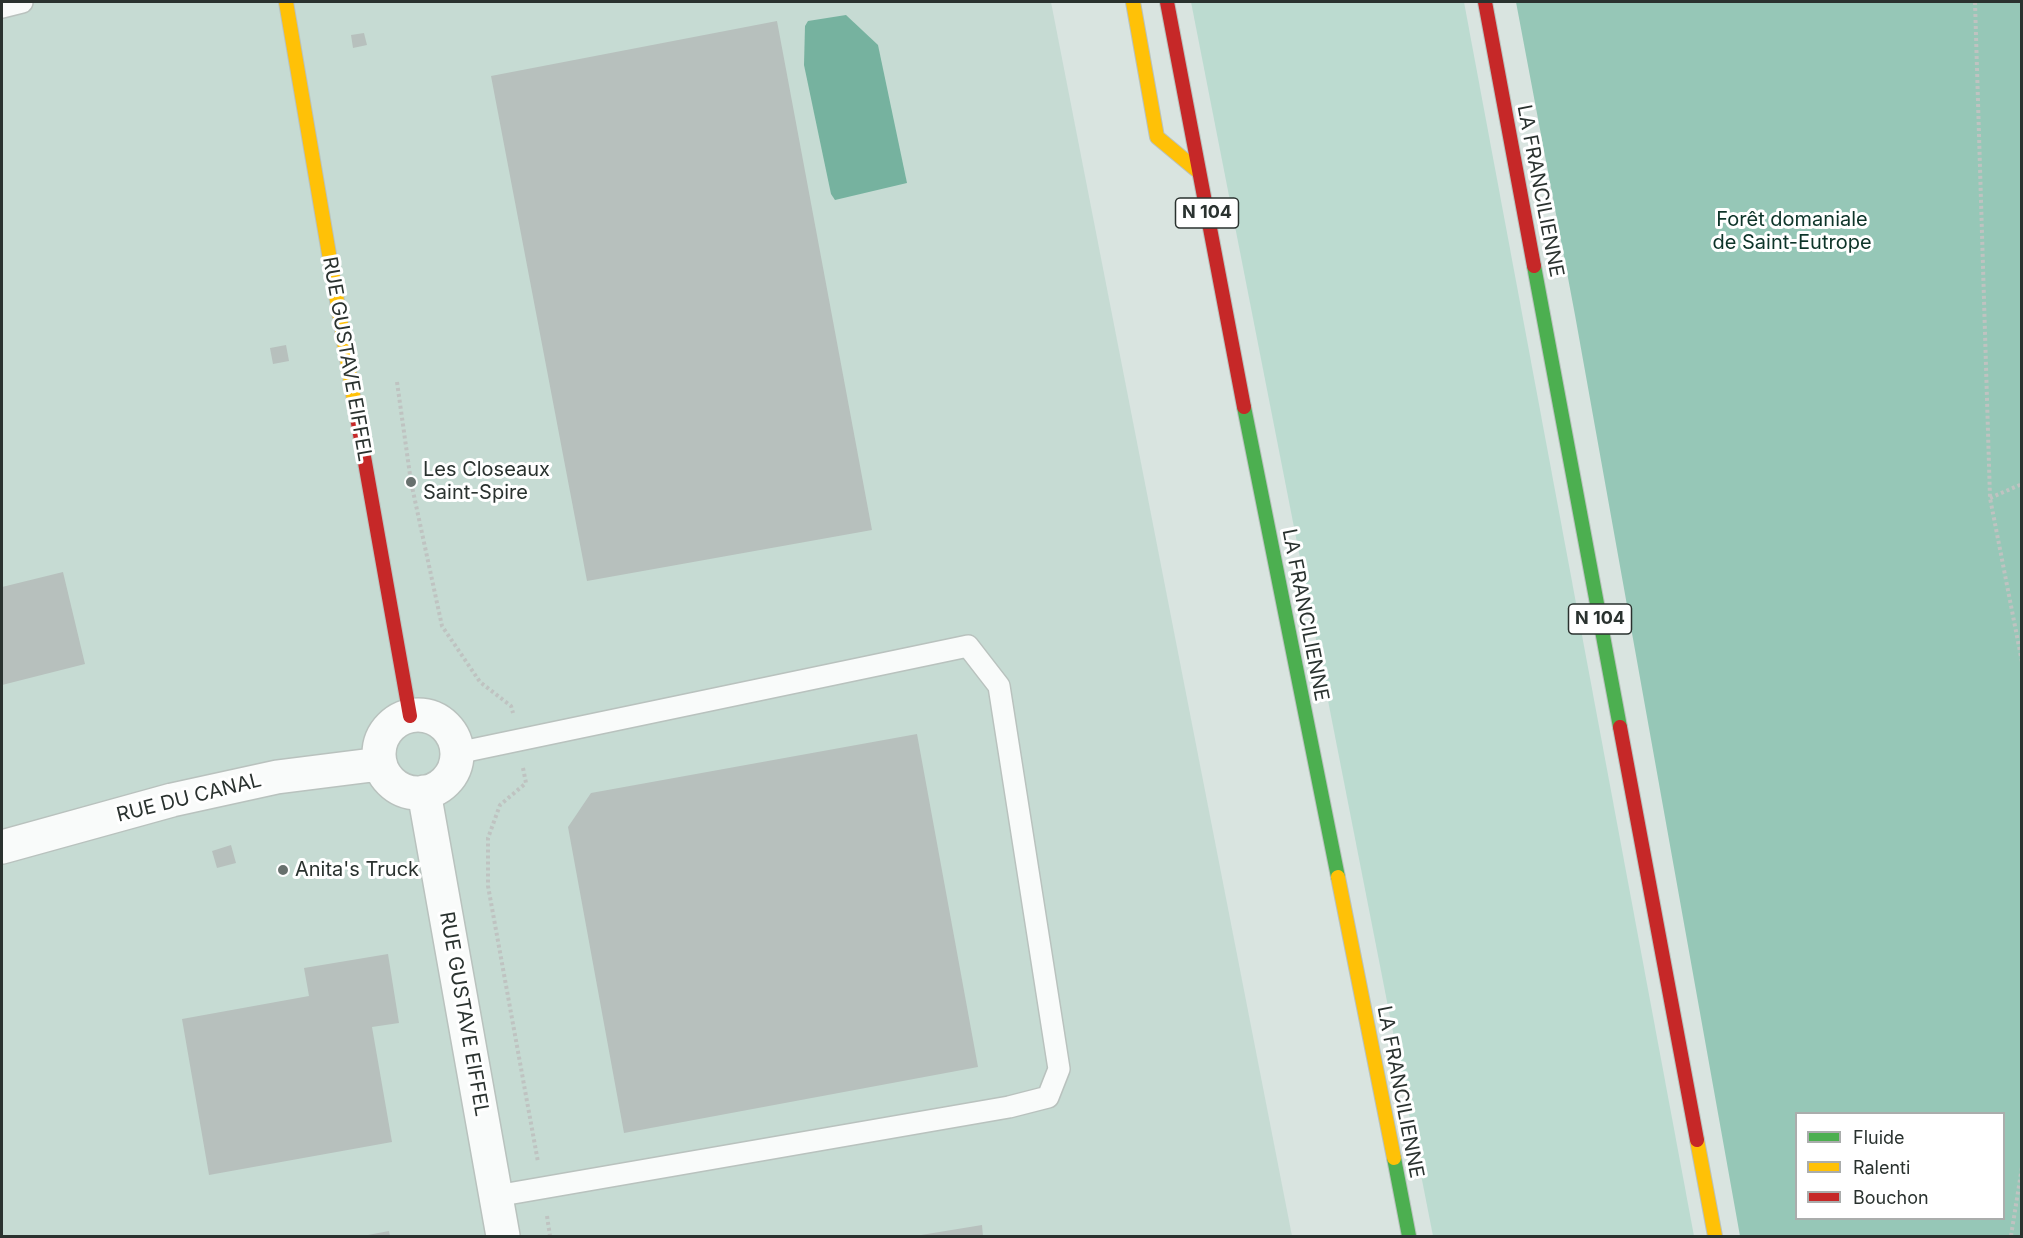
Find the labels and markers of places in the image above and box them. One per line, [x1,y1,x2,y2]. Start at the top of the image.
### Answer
place label: Les Closeaux Saint-Spire [423,458,550,505]
marker: Les Closeaux Saint-Spire [404,475,418,489]
place label: Anita's Truck [295,858,419,882]
marker: Anita's Truck [276,863,290,877]

